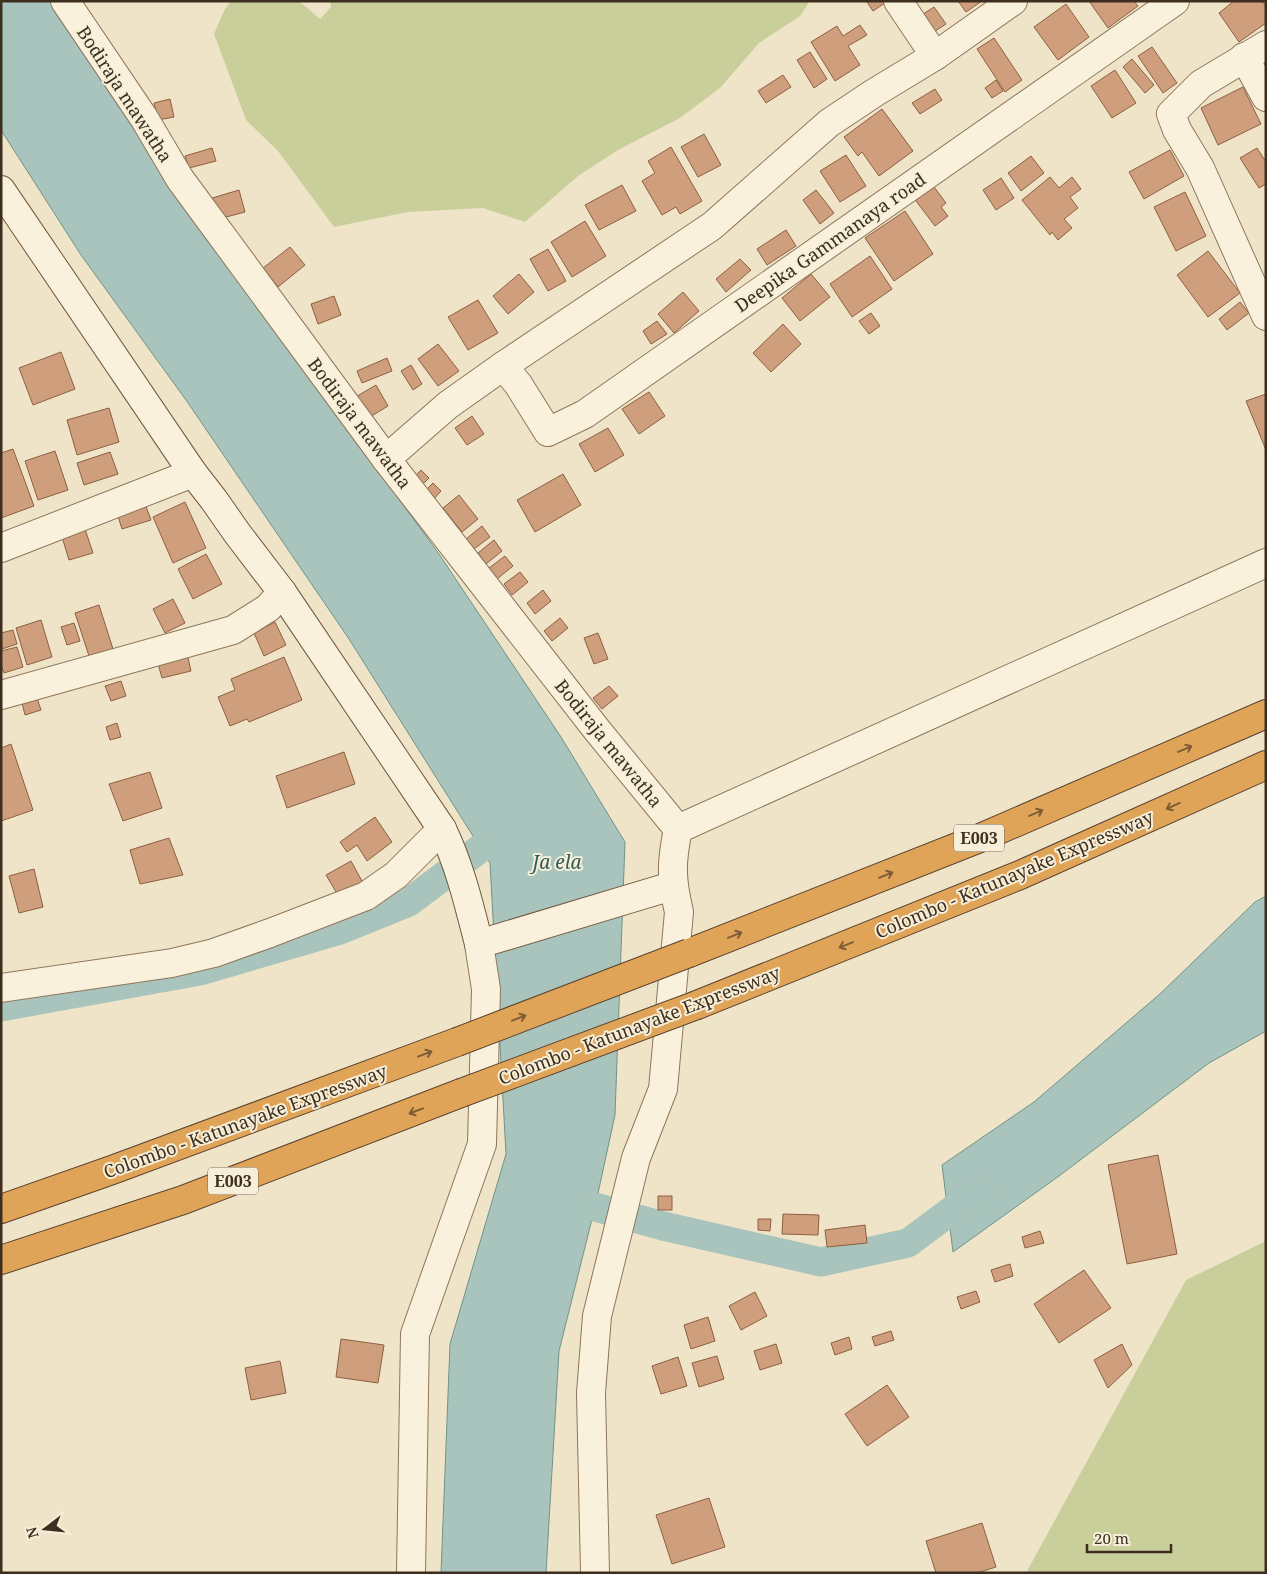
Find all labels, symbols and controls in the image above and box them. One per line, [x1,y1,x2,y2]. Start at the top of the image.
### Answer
street label: Bodiraja mawatha [72,21,178,167]
street label: Deepika Gammanaya road [730,167,930,317]
street label: Bodiraja mawatha [303,353,417,493]
street label: Bodiraja mawatha [550,674,668,812]
one-way arrow [1177,744,1192,754]
one-way arrow [1166,802,1181,812]
street label: Colombo - Katunayake Expressway [871,804,1157,944]
one-way arrow [1028,808,1043,818]
road number: E003 [954,824,1004,851]
water label: Ja ela [530,849,581,875]
one-way arrow [878,870,893,879]
one-way arrow [727,930,742,939]
one-way arrow [839,941,854,950]
street label: Colombo - Katunayake Expressway [495,960,784,1090]
one-way arrow [511,1013,526,1022]
one-way arrow [417,1049,432,1058]
street label: Colombo - Katunayake Expressway [100,1058,391,1184]
one-way arrow [408,1107,424,1116]
road number: E003 [208,1168,258,1194]
north arrow [20,1504,70,1554]
scale bar [1087,1522,1171,1554]
text: N [21,1525,43,1541]
text: 20 m [1094,1528,1129,1548]

